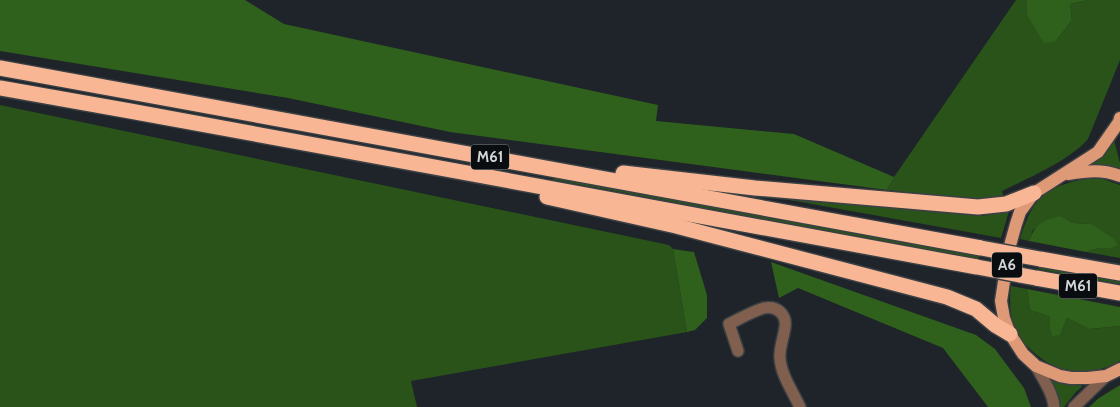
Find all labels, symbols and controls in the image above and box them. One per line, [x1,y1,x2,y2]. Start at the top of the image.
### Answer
road number: M61 [471,144,509,170]
road number: A6 [992,252,1022,278]
road number: M61 [1059,274,1097,298]

